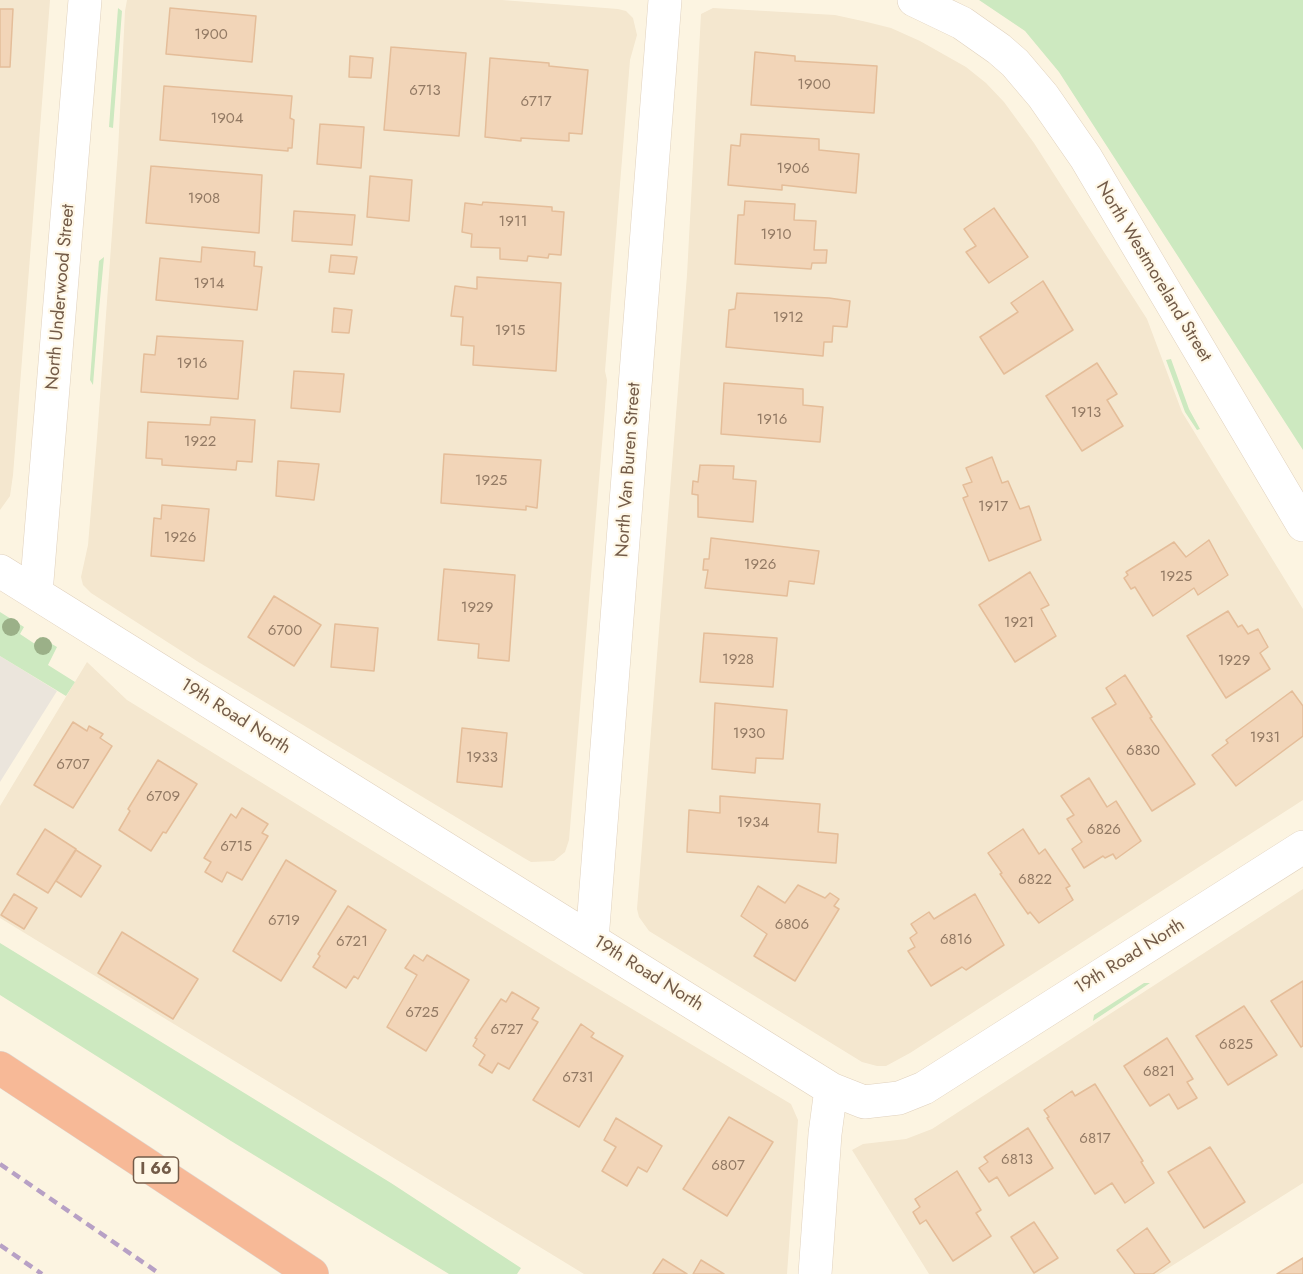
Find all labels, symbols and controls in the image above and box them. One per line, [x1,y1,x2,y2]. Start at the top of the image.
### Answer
house number: 1900 [194,26,228,44]
house number: 1900 [797,76,831,94]
house number: 6713 [409,82,441,100]
house number: 6717 [520,93,552,111]
house number: 1904 [210,110,244,128]
house number: 1906 [776,160,810,178]
street label: North Westmoreland Street [1091,178,1215,366]
house number: 1908 [188,190,220,208]
street label: North Underwood Street [42,203,80,391]
house number: 1911 [499,213,527,231]
house number: 1910 [760,226,792,244]
house number: 1914 [194,275,224,293]
house number: 1912 [773,309,803,327]
house number: 1915 [495,322,525,340]
house number: 1916 [177,355,207,373]
street label: North Van Buren Street [612,382,646,558]
house number: 1913 [1071,404,1101,422]
house number: 1916 [757,411,787,429]
house number: 1922 [184,433,216,451]
house number: 1925 [475,472,507,490]
house number: 1917 [978,498,1008,516]
house number: 1926 [164,529,196,547]
house number: 1926 [744,556,776,574]
house number: 1925 [1160,568,1192,586]
house number: 1929 [461,599,493,617]
house number: 1921 [1004,614,1034,632]
house number: 6700 [268,622,302,640]
house number: 1928 [722,651,754,669]
house number: 1929 [1218,652,1250,670]
street label: 19th Road North [176,675,294,759]
house number: 1930 [733,725,765,743]
house number: 1931 [1250,729,1280,747]
house number: 6830 [1126,742,1160,760]
house number: 1933 [466,749,498,767]
house number: 6707 [56,756,90,774]
house number: 6709 [146,788,180,806]
house number: 1934 [737,814,769,832]
house number: 6826 [1087,821,1121,839]
house number: 6715 [220,838,252,856]
house number: 6822 [1018,871,1052,889]
house number: 6719 [268,912,300,930]
street label: 19th Road North [1071,915,1189,999]
house number: 6806 [775,916,809,934]
house number: 6816 [940,931,972,949]
street label: 19th Road North [589,932,707,1016]
house number: 6721 [336,933,368,951]
house number: 6725 [405,1004,439,1022]
house number: 6727 [491,1021,523,1039]
house number: 6825 [1219,1036,1253,1054]
house number: 6821 [1143,1063,1175,1081]
house number: 6731 [562,1069,594,1087]
house number: 6817 [1079,1130,1111,1148]
house number: 6813 [1001,1151,1033,1169]
road number: I 66 [134,1157,178,1183]
house number: 6807 [711,1157,745,1175]

